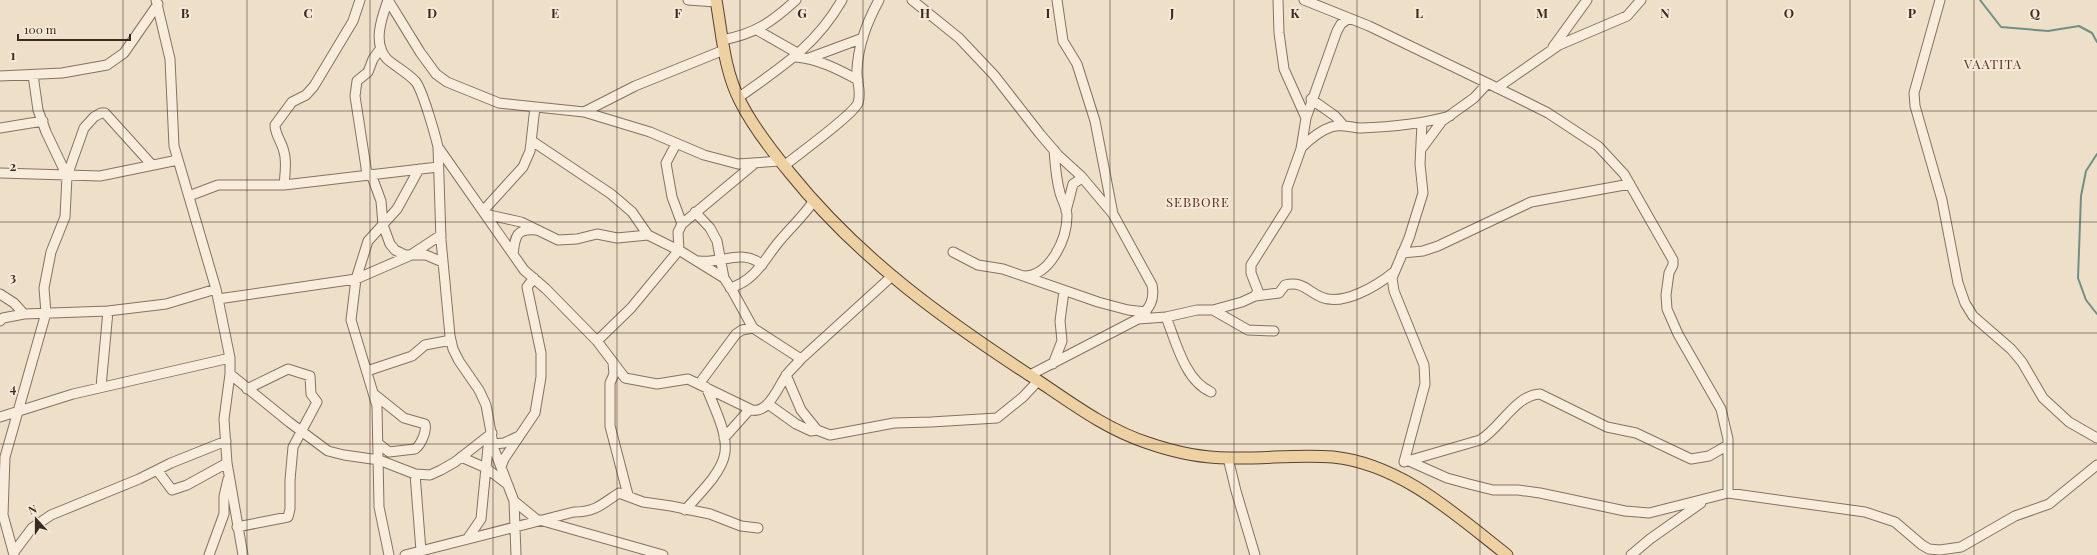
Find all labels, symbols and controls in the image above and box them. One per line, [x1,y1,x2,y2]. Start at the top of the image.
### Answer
text: B [181,4,190,21]
text: C [303,4,313,21]
text: D [427,4,437,21]
text: E [551,4,559,21]
text: F [674,4,682,21]
text: G [797,4,807,21]
text: H [920,4,930,21]
text: I [1046,4,1051,21]
text: J [1169,4,1175,21]
text: K [1290,4,1300,21]
text: L [1415,4,1423,21]
text: M [1536,4,1548,21]
text: N [1660,4,1670,21]
text: O [1784,4,1794,21]
text: P [1908,4,1917,21]
text: Q [2030,4,2041,21]
scale bar [18,16,130,42]
text: 100 m [24,21,57,37]
text: 1 [11,46,16,63]
district label: VAATITA [1963,55,2022,72]
text: 2 [10,157,17,174]
district label: SEBBORE [1166,193,1230,210]
text: 3 [10,268,16,285]
text: 4 [10,379,17,396]
north arrow [16,499,56,539]
text: N [26,501,39,518]

